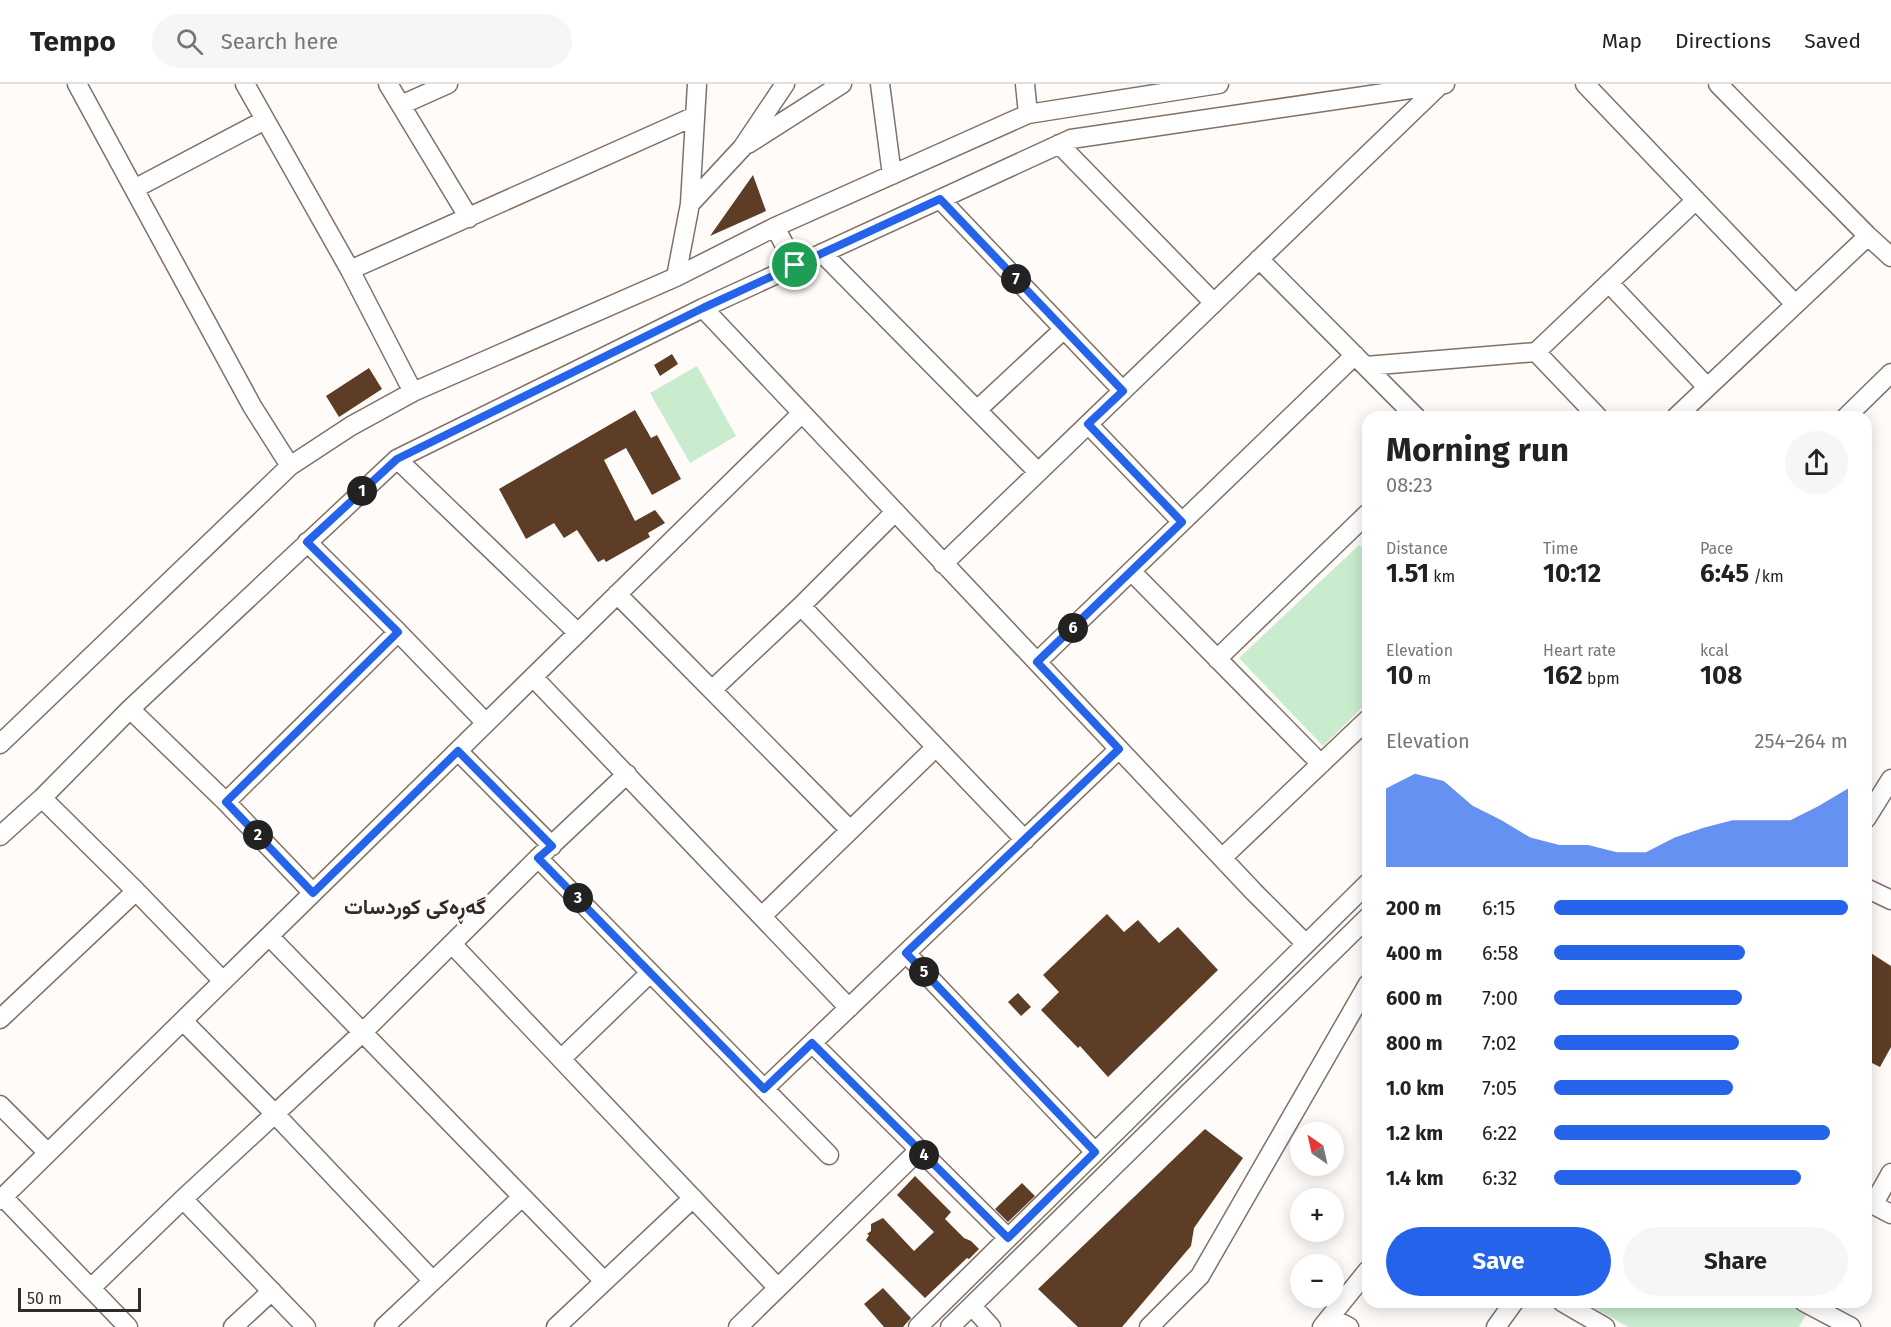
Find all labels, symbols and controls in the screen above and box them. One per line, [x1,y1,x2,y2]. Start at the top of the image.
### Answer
search box [152,14,572,68]
text: Tempo [30,25,116,58]
icon: search [173,25,206,58]
text: Search here [221,28,338,55]
text: Map [1602,28,1642,54]
text: Directions [1675,28,1771,54]
text: Saved [1804,28,1861,54]
pin [769,239,820,290]
icon: arrive [778,248,811,281]
pin: 7 [1001,264,1031,294]
text: 7 [1012,269,1020,288]
text: Morning run [1386,430,1569,470]
button: share [1785,431,1848,494]
text: 08:23 [1386,473,1433,497]
pin: 1 [347,476,377,506]
text: 1 [358,481,366,500]
text: Distance [1386,539,1448,558]
text: Time [1543,539,1578,558]
text: Pace [1700,539,1733,558]
text: 1.51 [1386,558,1429,589]
text: 10:12 [1543,558,1601,589]
text: 6:45 [1700,558,1749,589]
text: km [1429,567,1455,586]
text: /km [1749,567,1784,586]
pin: 6 [1058,613,1088,643]
text: 6 [1068,618,1078,637]
text: Elevation [1386,641,1453,660]
text: Heart rate [1543,641,1616,660]
text: kcal [1700,641,1729,660]
text: 10 [1386,660,1413,691]
text: 162 [1543,660,1583,691]
text: 108 [1700,660,1742,691]
text: m [1413,669,1431,688]
text: bpm [1583,669,1620,688]
text: Elevation [1386,729,1470,753]
text: 254–264 m [1755,729,1848,753]
pin: 2 [243,820,273,850]
text: 2 [254,825,262,844]
pin: 3 [563,883,593,913]
text: 3 [574,888,582,907]
district label: گەڕەکی کوردسات [344,894,486,924]
text: 200 m [1386,896,1441,920]
text: 6:15 [1482,896,1515,920]
text: 400 m [1386,941,1442,965]
text: 6:58 [1482,941,1519,965]
pin: 5 [909,957,939,987]
text: 5 [920,962,928,981]
text: 600 m [1386,986,1442,1010]
text: 7:00 [1482,986,1518,1010]
text: 800 m [1386,1031,1443,1055]
text: 7:02 [1482,1031,1517,1055]
text: 1.0 km [1386,1076,1444,1100]
text: 7:05 [1482,1076,1517,1100]
text: 1.2 km [1386,1121,1443,1145]
text: 6:22 [1482,1121,1517,1145]
north arrow [1290,1122,1344,1176]
map controls [1290,1122,1344,1308]
pin: 4 [909,1140,939,1170]
text: 4 [919,1145,929,1164]
text: 1.4 km [1386,1166,1444,1190]
text: 6:32 [1482,1166,1517,1190]
button: + [1290,1188,1344,1242]
button: Save [1386,1227,1611,1296]
button: Share [1623,1227,1848,1296]
button: − [1290,1254,1344,1308]
scale bar [18,1285,141,1312]
text: 50 m [27,1289,62,1308]

